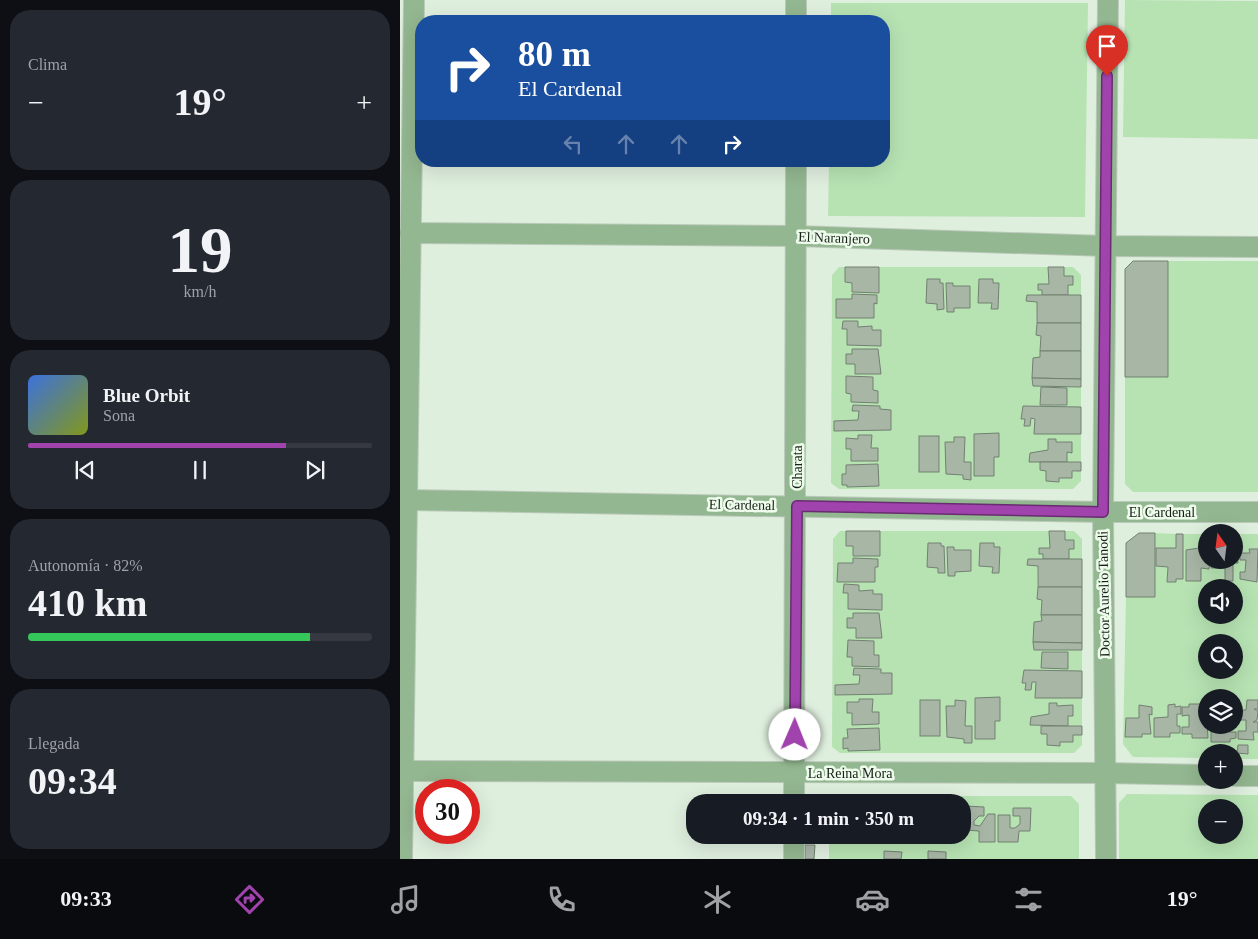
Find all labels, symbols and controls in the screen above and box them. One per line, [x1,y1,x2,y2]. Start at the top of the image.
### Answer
pin [1086,25,1128,76]
icon: arrive [1093,32,1121,60]
icon: right [435,35,500,100]
text: 80 m [518,35,591,74]
text: Clima [28,56,67,73]
text: El Cardenal [518,76,622,101]
text: 19° [173,81,227,123]
text: − [28,87,44,118]
text: + [356,87,372,118]
icon: left [559,130,587,158]
icon: ahead [612,130,640,158]
icon: ahead [665,130,693,158]
icon: right [718,130,746,158]
text: 19 [168,214,233,286]
street label: El Naranjero [798,229,870,247]
text: km/h [184,283,216,300]
text: Blue Orbit [103,385,190,406]
text: Sona [103,407,135,424]
street label: Charata [790,444,805,489]
icon: previous [71,456,99,484]
icon: pause [186,456,214,484]
icon: next [301,456,329,484]
street label: El Cardenal [709,497,775,513]
street label: El Cardenal [1129,505,1195,520]
north arrow [1198,524,1242,569]
map controls [1198,524,1243,844]
street label: Doctor Aurelio Tanodi [1095,531,1113,657]
text: Autonomía · 82% [28,557,143,574]
button: sound [1198,579,1243,624]
text: 410 km [28,582,147,624]
button: search [1198,634,1243,679]
button: layers [1198,689,1243,734]
position arrow [768,708,820,760]
text: Llegada [28,735,80,752]
button: + [1198,744,1243,789]
text: 09:34 [28,760,117,802]
street label: La Reina Mora [808,766,893,781]
speed limit sign: 30 [415,779,480,844]
button: − [1198,799,1243,844]
text: 09:34 · 1 min · 350 m [743,808,914,829]
icon: directions [232,882,267,917]
icon: music [388,882,423,917]
icon: phone [544,882,579,917]
icon: climate [700,882,735,917]
icon: car [855,882,890,917]
icon: filters [1011,882,1046,917]
text: 09:33 [60,886,112,911]
text: 19° [1167,886,1198,911]

